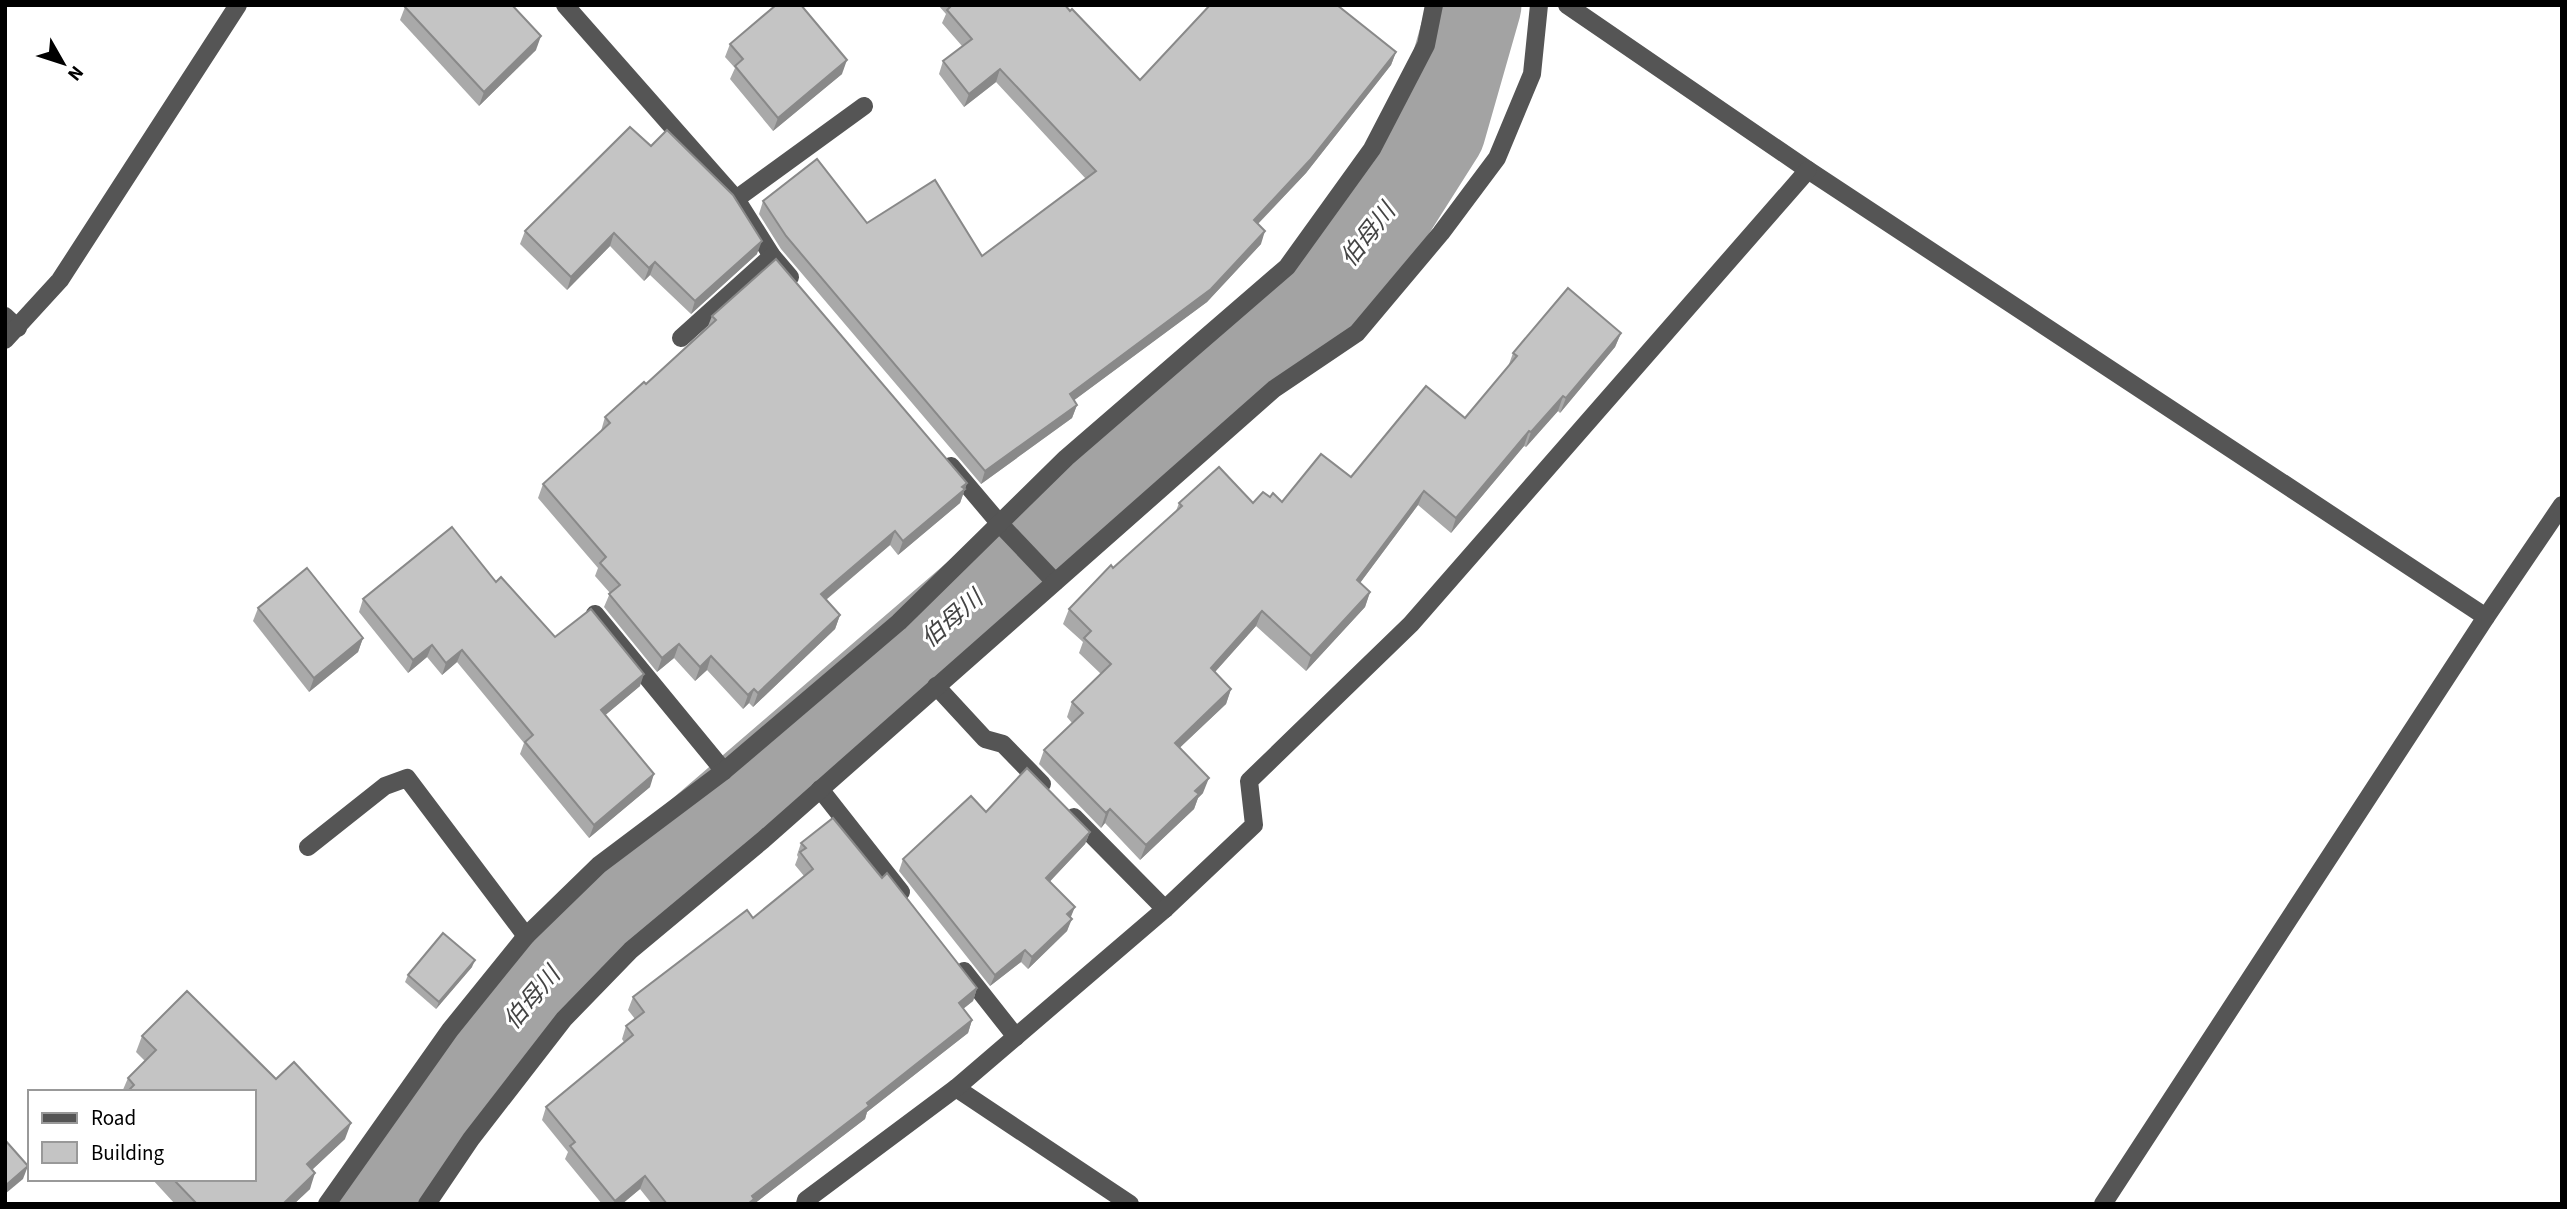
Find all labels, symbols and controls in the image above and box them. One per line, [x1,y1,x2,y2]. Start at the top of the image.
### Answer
north arrow [28,28,98,98]
text: N [61,59,90,86]
water label: 伯母川 [1332,193,1406,274]
water label: 伯母川 [913,580,993,656]
water label: 伯母川 [495,957,570,1037]
legend [28,1090,256,1181]
text: Road [91,1103,136,1133]
text: Building [91,1138,165,1168]

